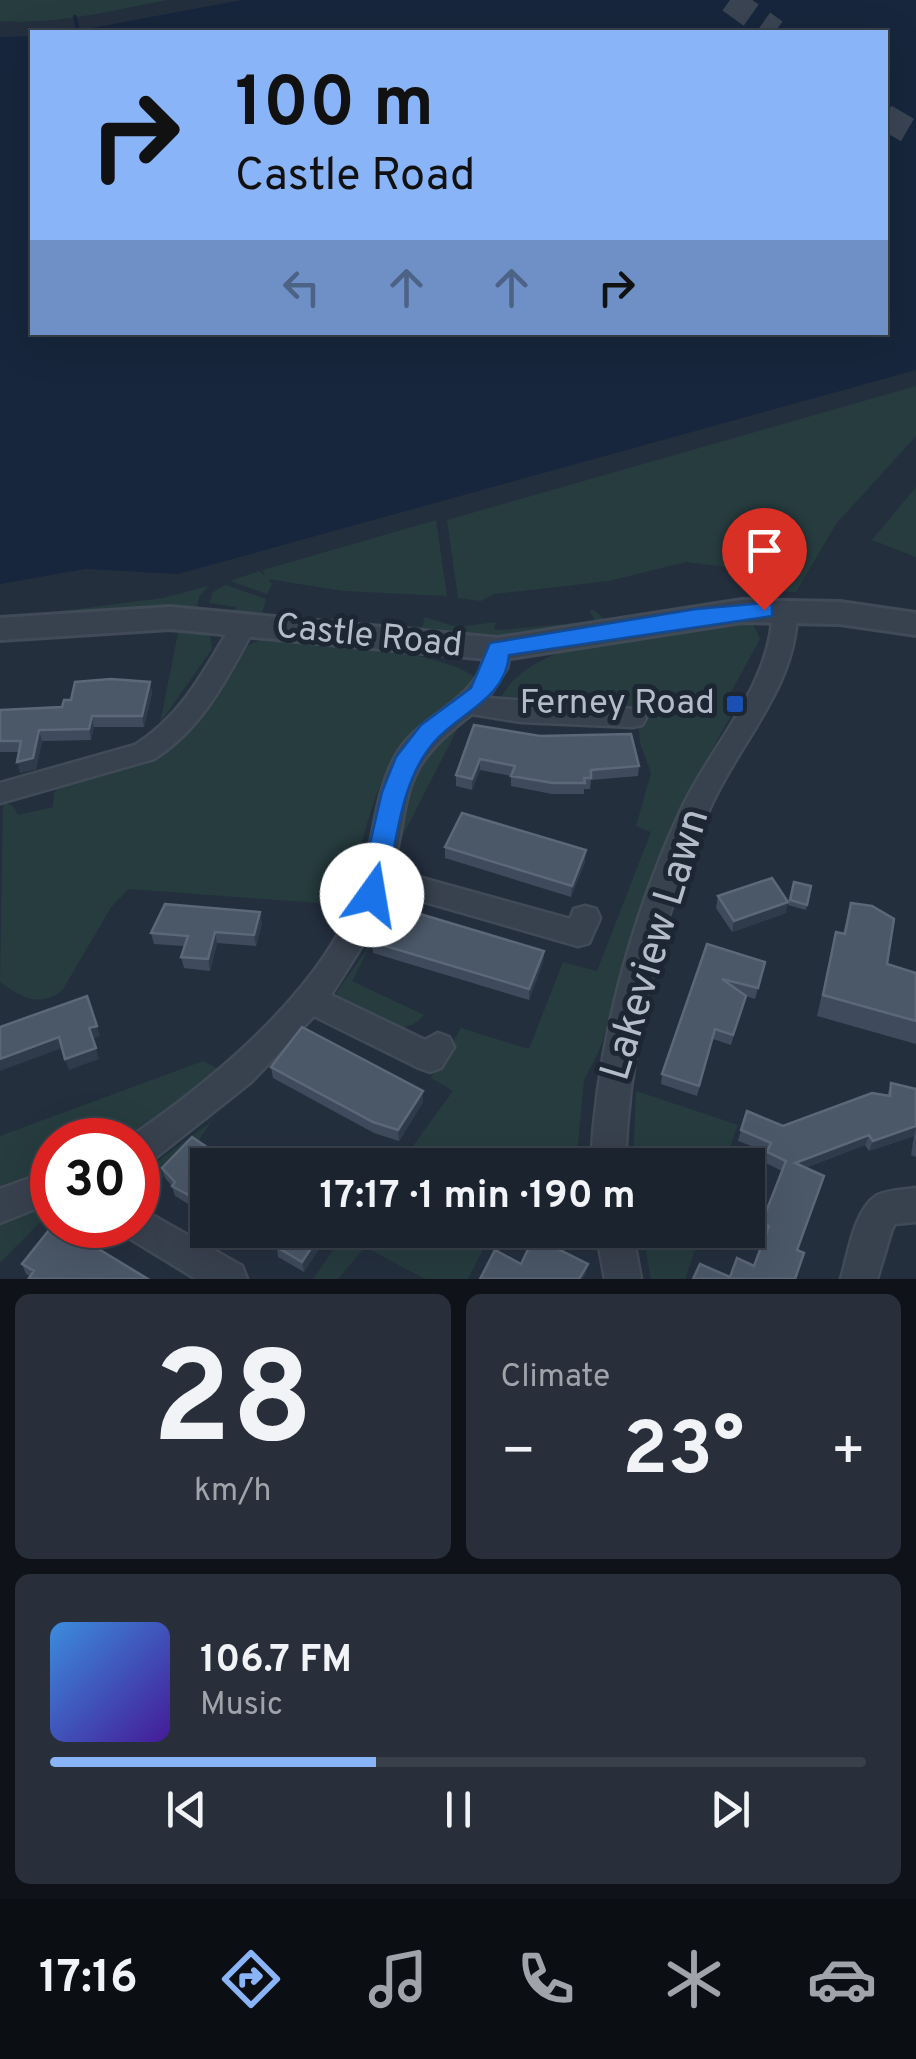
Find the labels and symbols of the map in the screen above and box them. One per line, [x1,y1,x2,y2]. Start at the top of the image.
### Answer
pin [722,508,807,611]
street label: Castle Road [274,605,464,669]
place label: Ferney Road [519,682,715,726]
marker: Ferney Road [724,693,746,715]
street label: Lakeview Lawn [591,803,723,1087]
position arrow [320,843,424,947]
speed limit sign: 30 [30,1118,160,1248]

